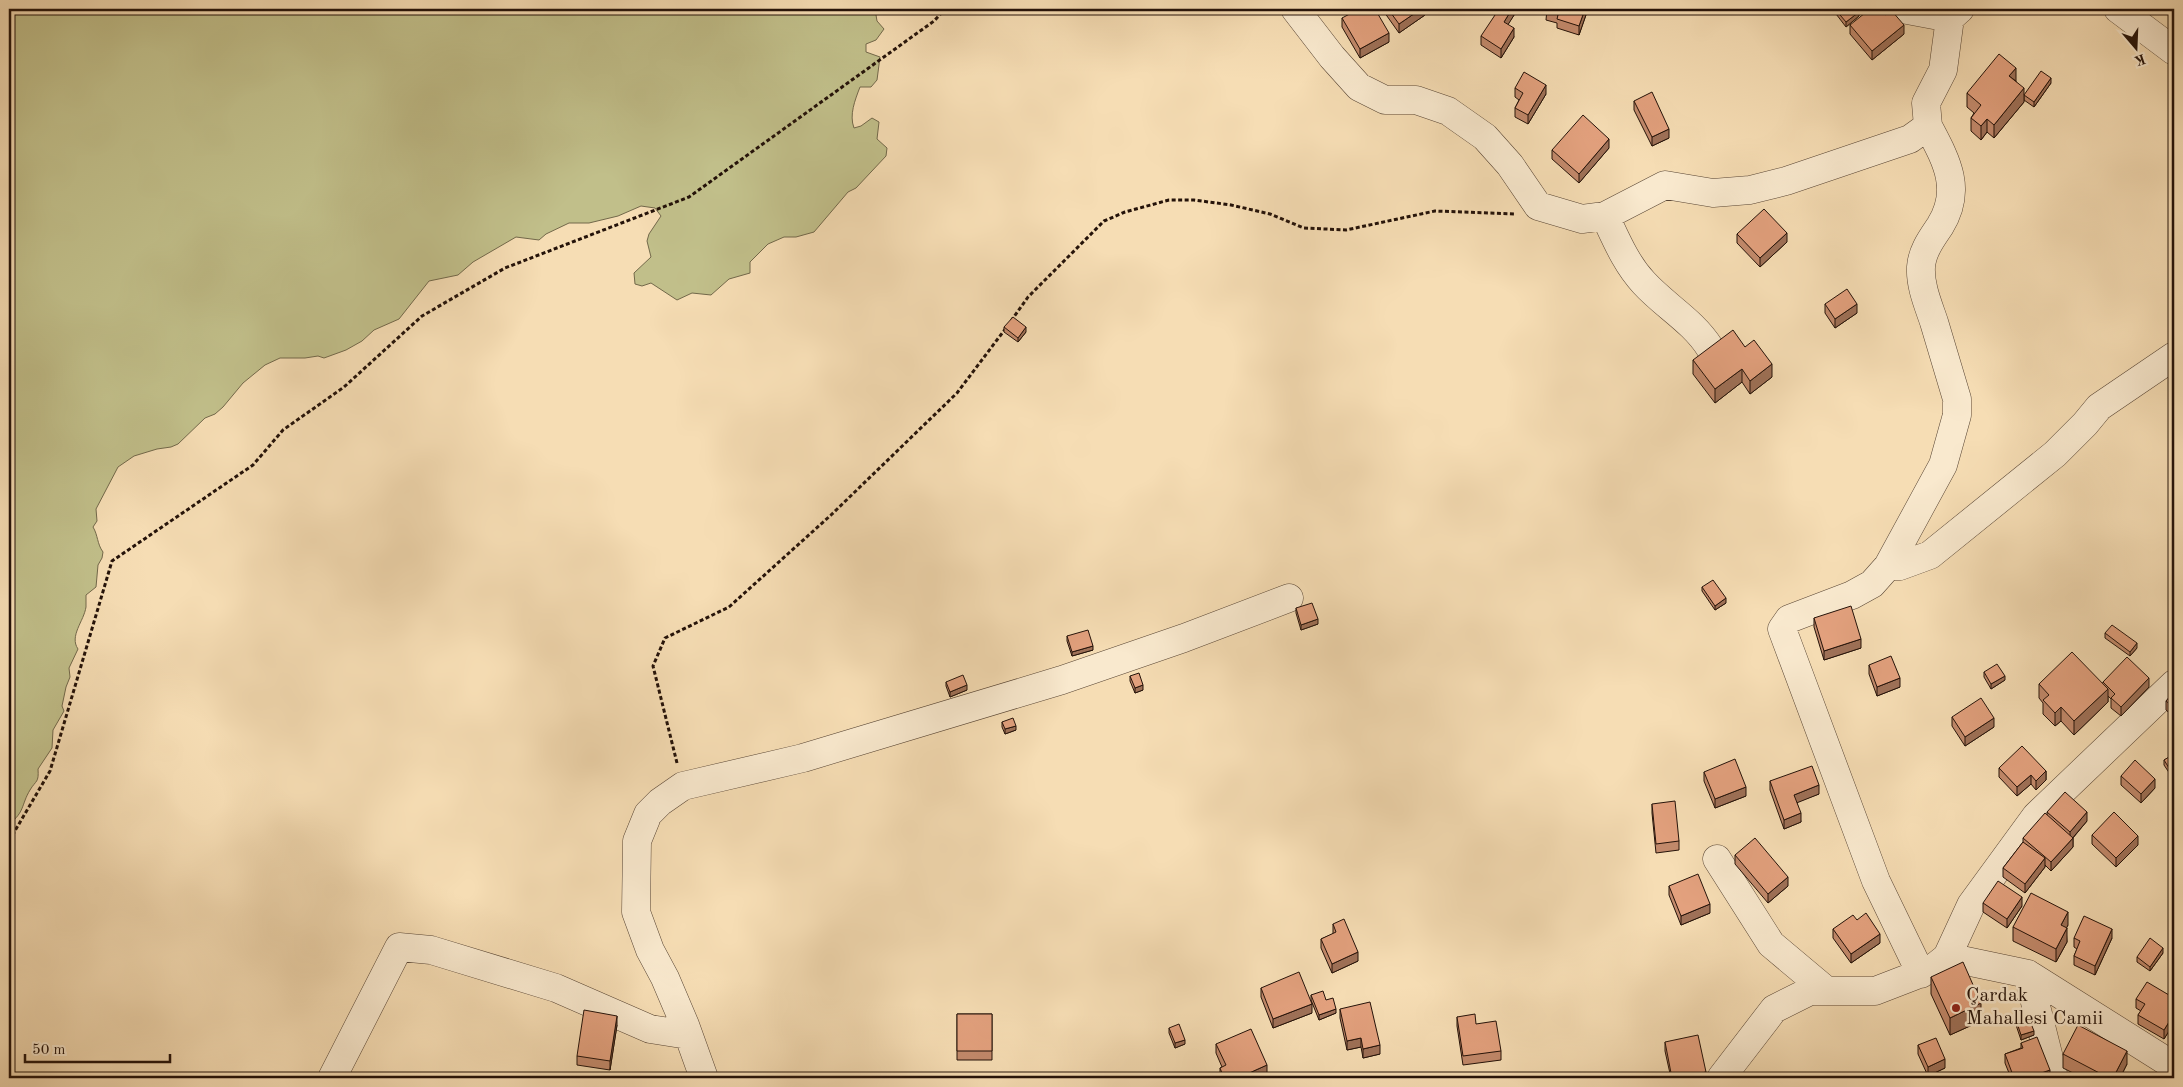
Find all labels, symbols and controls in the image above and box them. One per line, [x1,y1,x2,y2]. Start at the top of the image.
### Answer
north arrow [2110,22,2160,72]
text: K [2132,51,2147,68]
place label: Çardak Mahallesi Camii [1966,986,2103,1029]
marker: Çardak Mahallesi Camii [1950,1002,1962,1014]
scale bar [25,1032,170,1064]
text: 50 m [32,1043,66,1058]

